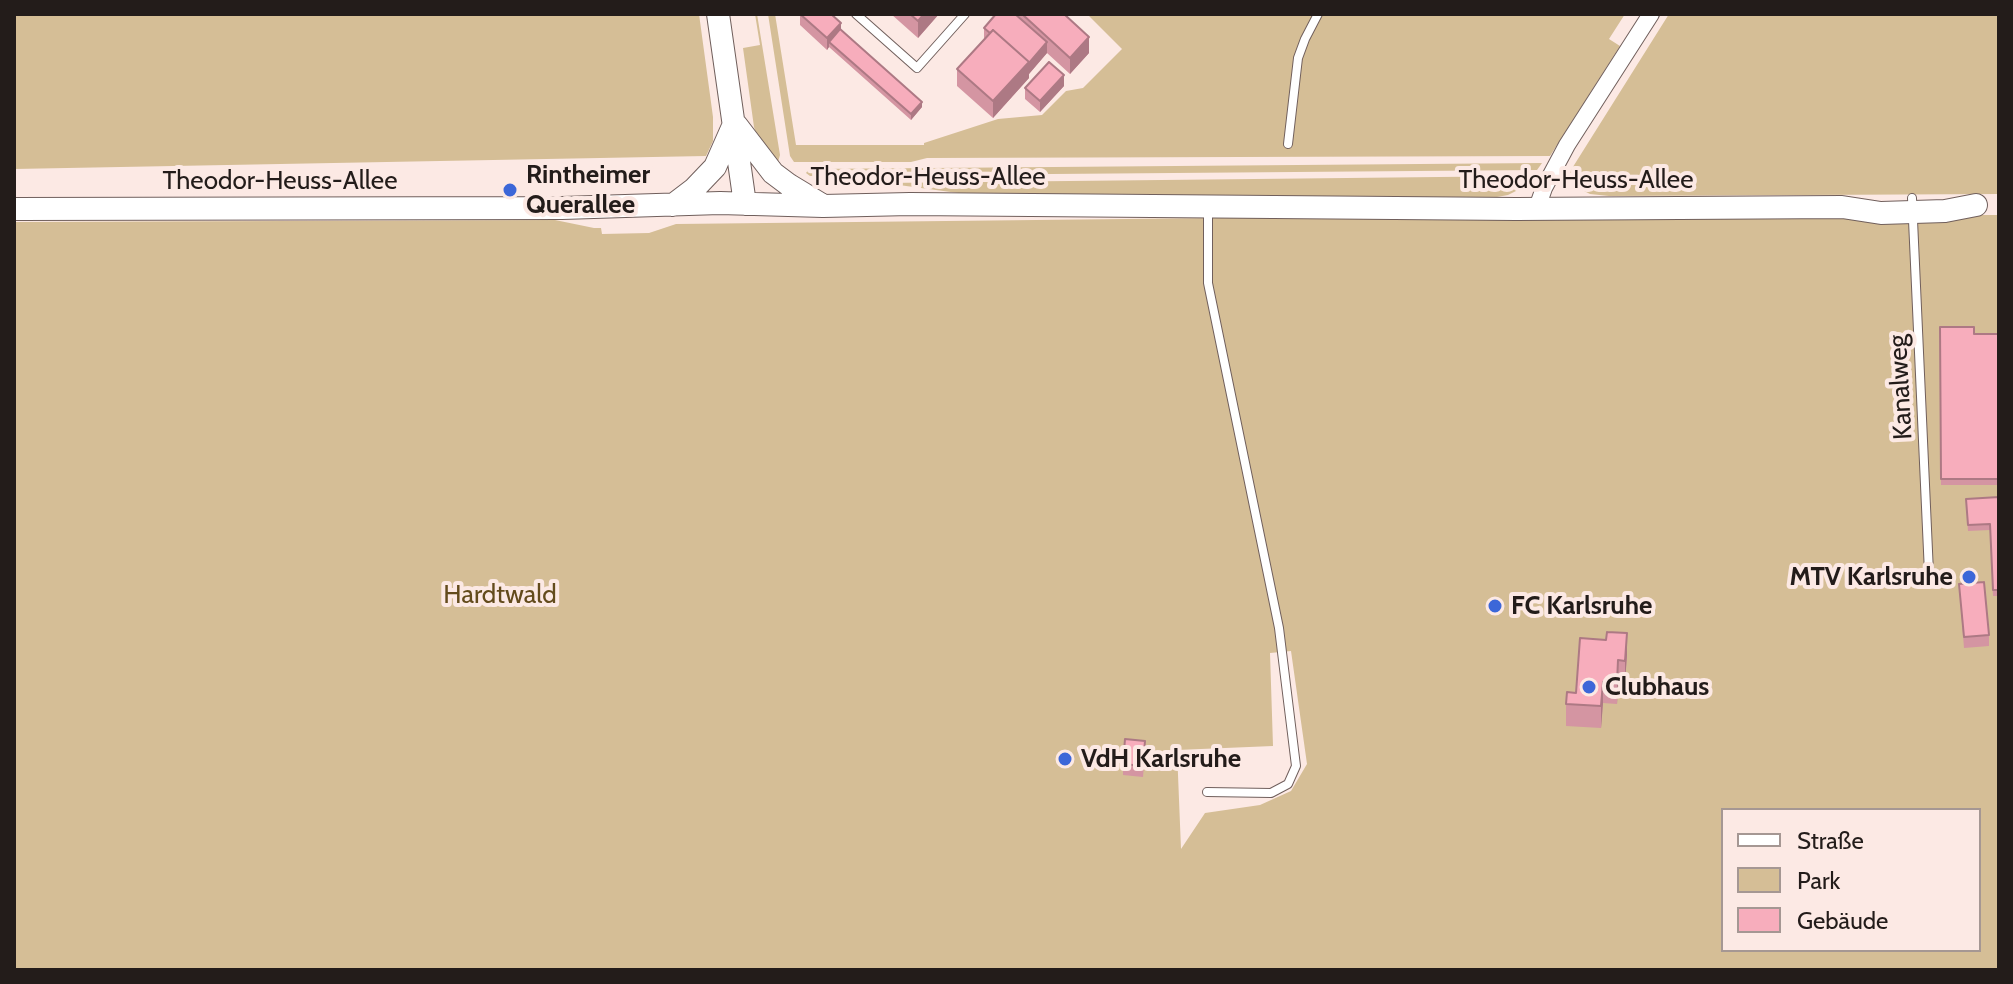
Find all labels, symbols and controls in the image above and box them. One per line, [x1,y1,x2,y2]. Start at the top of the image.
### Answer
place label: Rintheimer Querallee [526,159,650,220]
street label: Theodor-Heuss-Allee [811,161,1045,193]
street label: Theodor-Heuss-Allee [1459,164,1693,196]
street label: Theodor-Heuss-Allee [163,165,397,197]
marker: Rintheimer Querallee [501,181,519,199]
street label: Kanalweg [1883,334,1919,440]
place label: MTV Karlsruhe [1789,561,1953,593]
marker: MTV Karlsruhe [1960,568,1978,586]
park label: Hardtwald [443,579,557,611]
place label: FC Karlsruhe [1511,590,1652,622]
marker: FC Karlsruhe [1486,597,1504,615]
place label: Clubhaus [1605,671,1709,703]
marker: Clubhaus [1580,678,1598,696]
place label: VdH Karlsruhe [1081,743,1241,775]
marker: VdH Karlsruhe [1056,750,1074,768]
legend [1721,808,1981,952]
text: Straße [1797,826,1864,855]
text: Park [1797,866,1840,895]
text: Gebäude [1797,906,1888,935]

